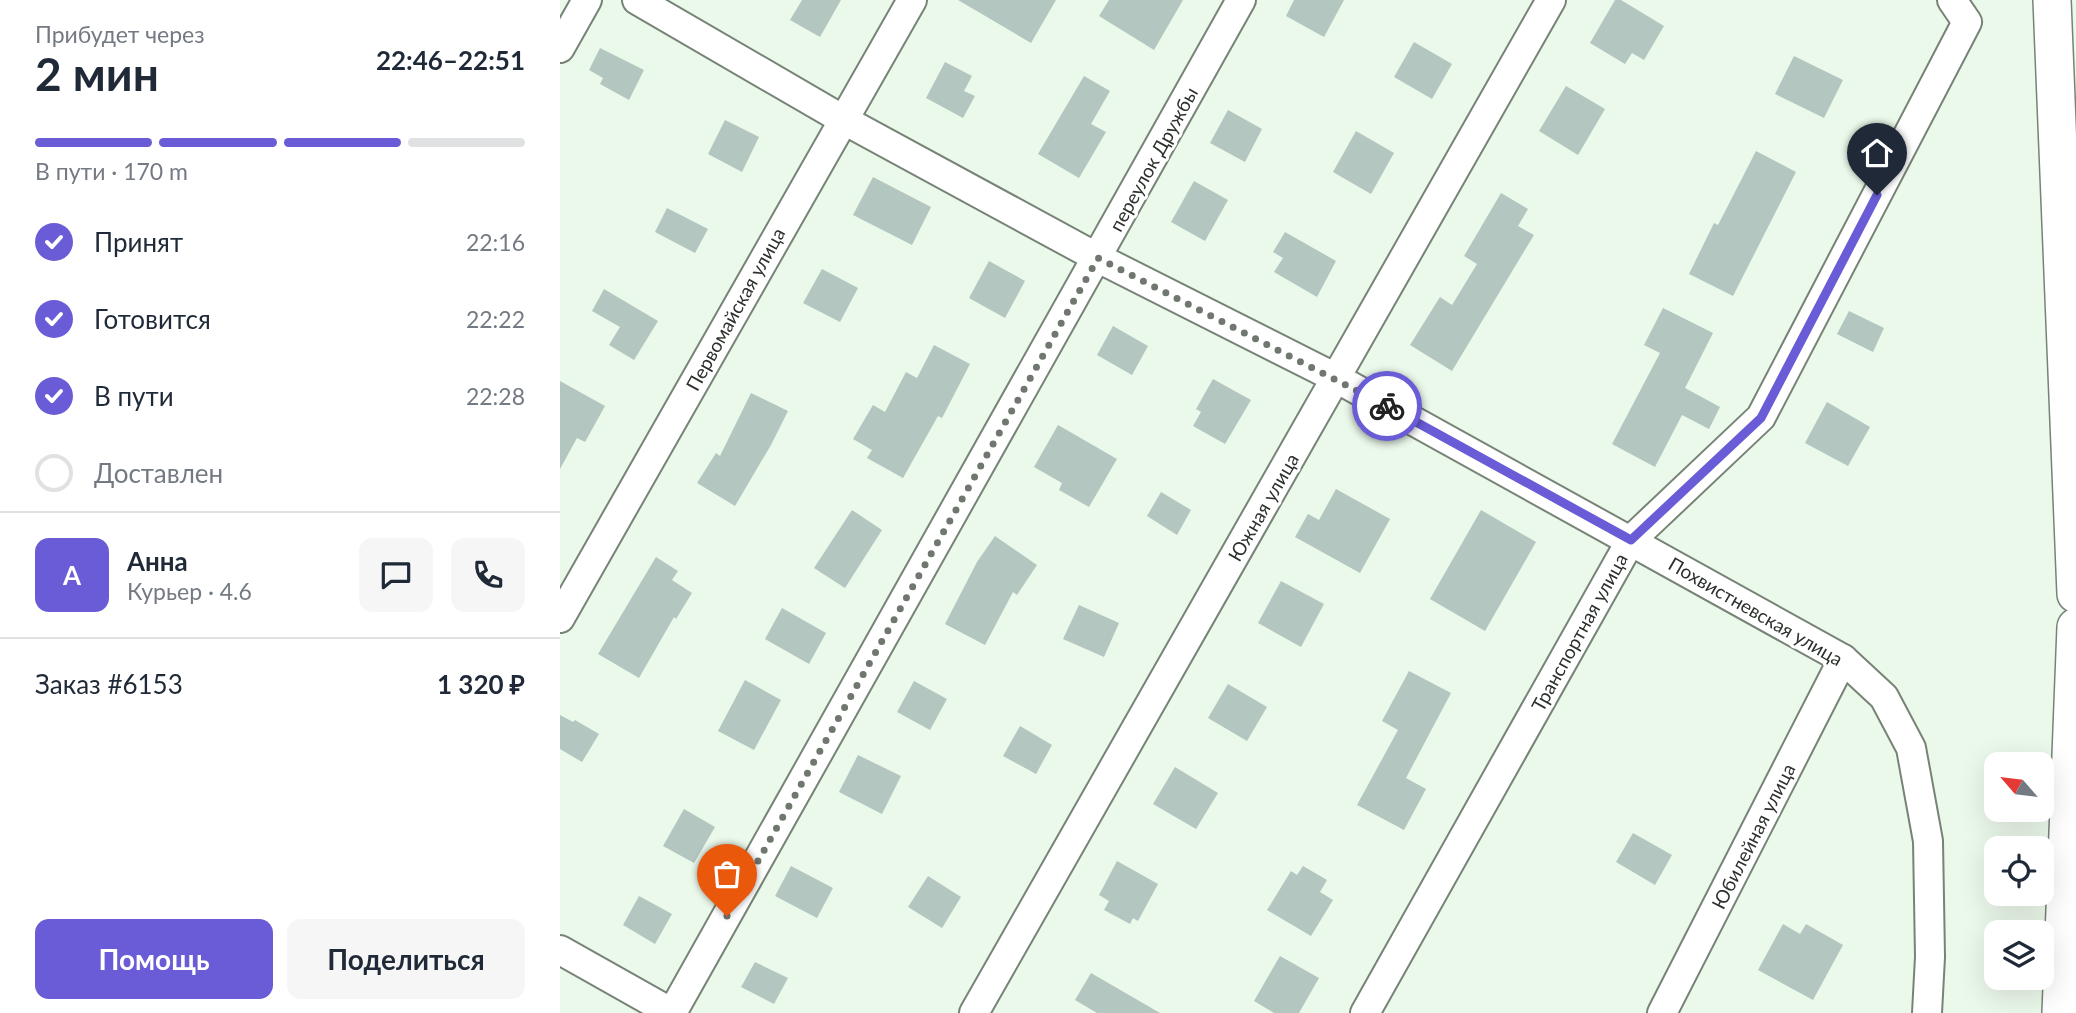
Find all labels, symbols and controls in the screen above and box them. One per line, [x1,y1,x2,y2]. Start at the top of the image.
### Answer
text: Прибудет через [35,20,205,48]
text: 22:46–22:51 [376,44,525,76]
text: 2 мин [35,46,159,101]
street label: переулок Дружбы [1104,83,1202,235]
pin [1847,123,1907,195]
icon: home [1858,134,1896,172]
text: В пути · 170 m [35,157,188,185]
icon: check [35,223,73,261]
street label: Первомайская улица [681,223,789,395]
text: Принят [94,226,183,258]
text: 22:16 [466,228,525,256]
icon: check [35,300,73,338]
text: Готовится [94,303,211,335]
text: 22:22 [466,305,525,333]
courier [1352,371,1422,441]
icon: check [35,377,73,415]
text: В пути [94,380,174,412]
text: 22:28 [466,382,525,410]
icon: bike [1368,387,1406,425]
street label: Южная улица [1223,449,1303,565]
text: Доставлен [94,457,223,489]
button: chat [359,538,433,612]
button: phone [451,538,525,612]
text: Анна [127,545,188,577]
street label: Транспортная улица [1526,549,1632,715]
street label: Похвистневская улица [1665,552,1847,670]
text: А [63,559,81,591]
text: Курьер · 4.6 [127,577,252,605]
text: Заказ #6153 [35,668,183,700]
text: 1 320 ₽ [437,668,525,700]
north arrow [1984,752,2054,822]
map controls [1984,752,2054,990]
street label: Юбилейная улица [1706,759,1800,913]
button: locate [1984,836,2054,906]
pin [697,844,757,916]
icon: bag [708,855,746,893]
button: Помощь [35,919,273,999]
button: Поделиться [287,919,525,999]
button: layers [1984,920,2054,990]

